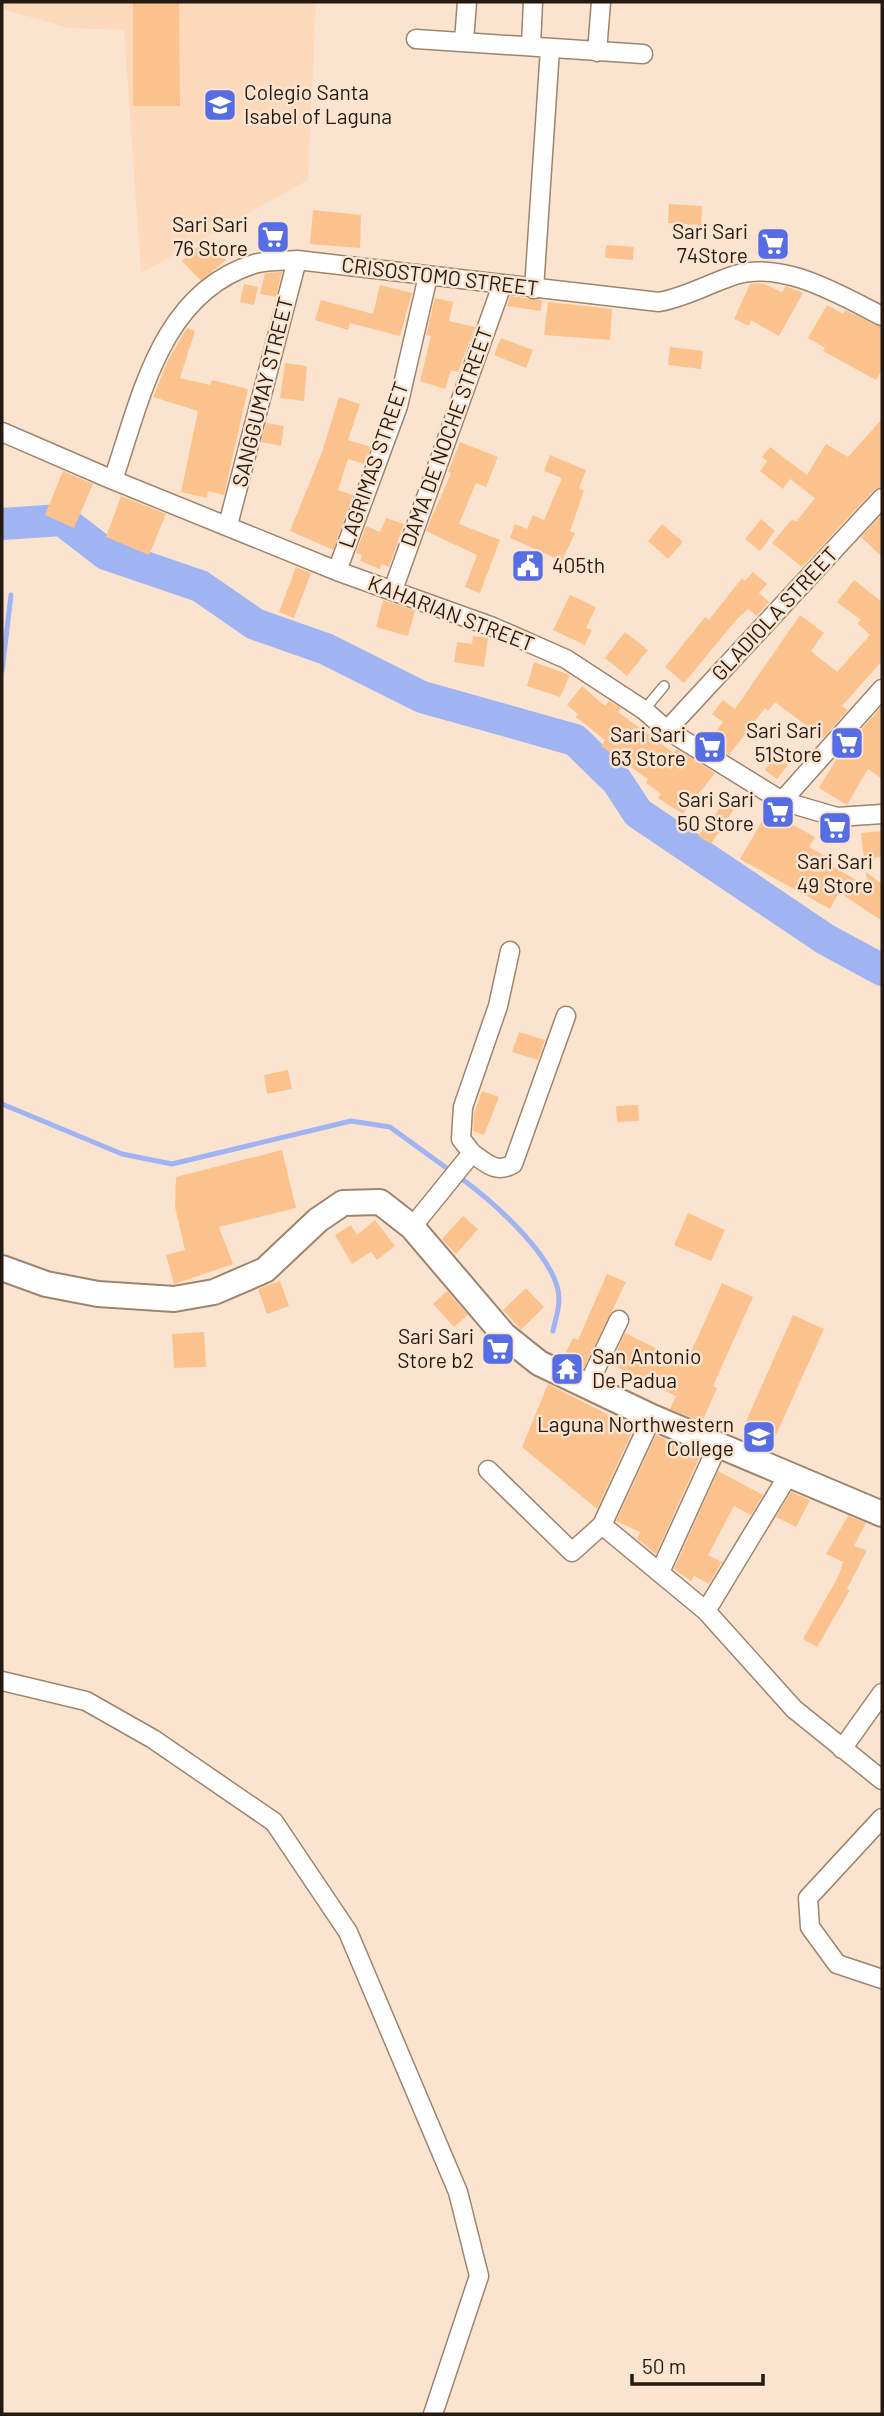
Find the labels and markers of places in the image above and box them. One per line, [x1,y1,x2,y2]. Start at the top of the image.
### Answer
place label: Colegio Santa Isabel of Laguna [244,79,392,128]
school or university icon: Colegio Santa Isabel of Laguna [201,86,239,124]
place label: Sari Sari 76 Store [172,211,248,260]
supermarket icon: Sari Sari 76 Store [254,218,292,256]
place label: Sari Sari 74Store [672,218,748,267]
supermarket icon: Sari Sari 74Store [754,225,792,263]
public building icon: 405th [509,547,547,585]
place label: 405th [552,552,605,577]
place label: Sari Sari 51Store [746,717,822,766]
place label: Sari Sari 63 Store [610,721,686,770]
supermarket icon: Sari Sari 51Store [828,724,866,762]
supermarket icon: Sari Sari 63 Store [691,728,729,766]
place label: Sari Sari 50 Store [677,786,754,835]
supermarket icon: Sari Sari 50 Store [759,793,797,831]
supermarket icon: Sari Sari 49 Store [816,809,854,847]
place label: Sari Sari 49 Store [797,848,873,897]
place label: Sari Sari Store b2 [397,1323,474,1372]
supermarket icon: Sari Sari Store b2 [479,1330,517,1368]
place label: San Antonio De Padua [592,1343,701,1392]
temple icon: San Antonio De Padua [548,1350,586,1388]
place label: Laguna Northwestern College [537,1411,734,1460]
school or university icon: Laguna Northwestern College [740,1418,778,1456]

